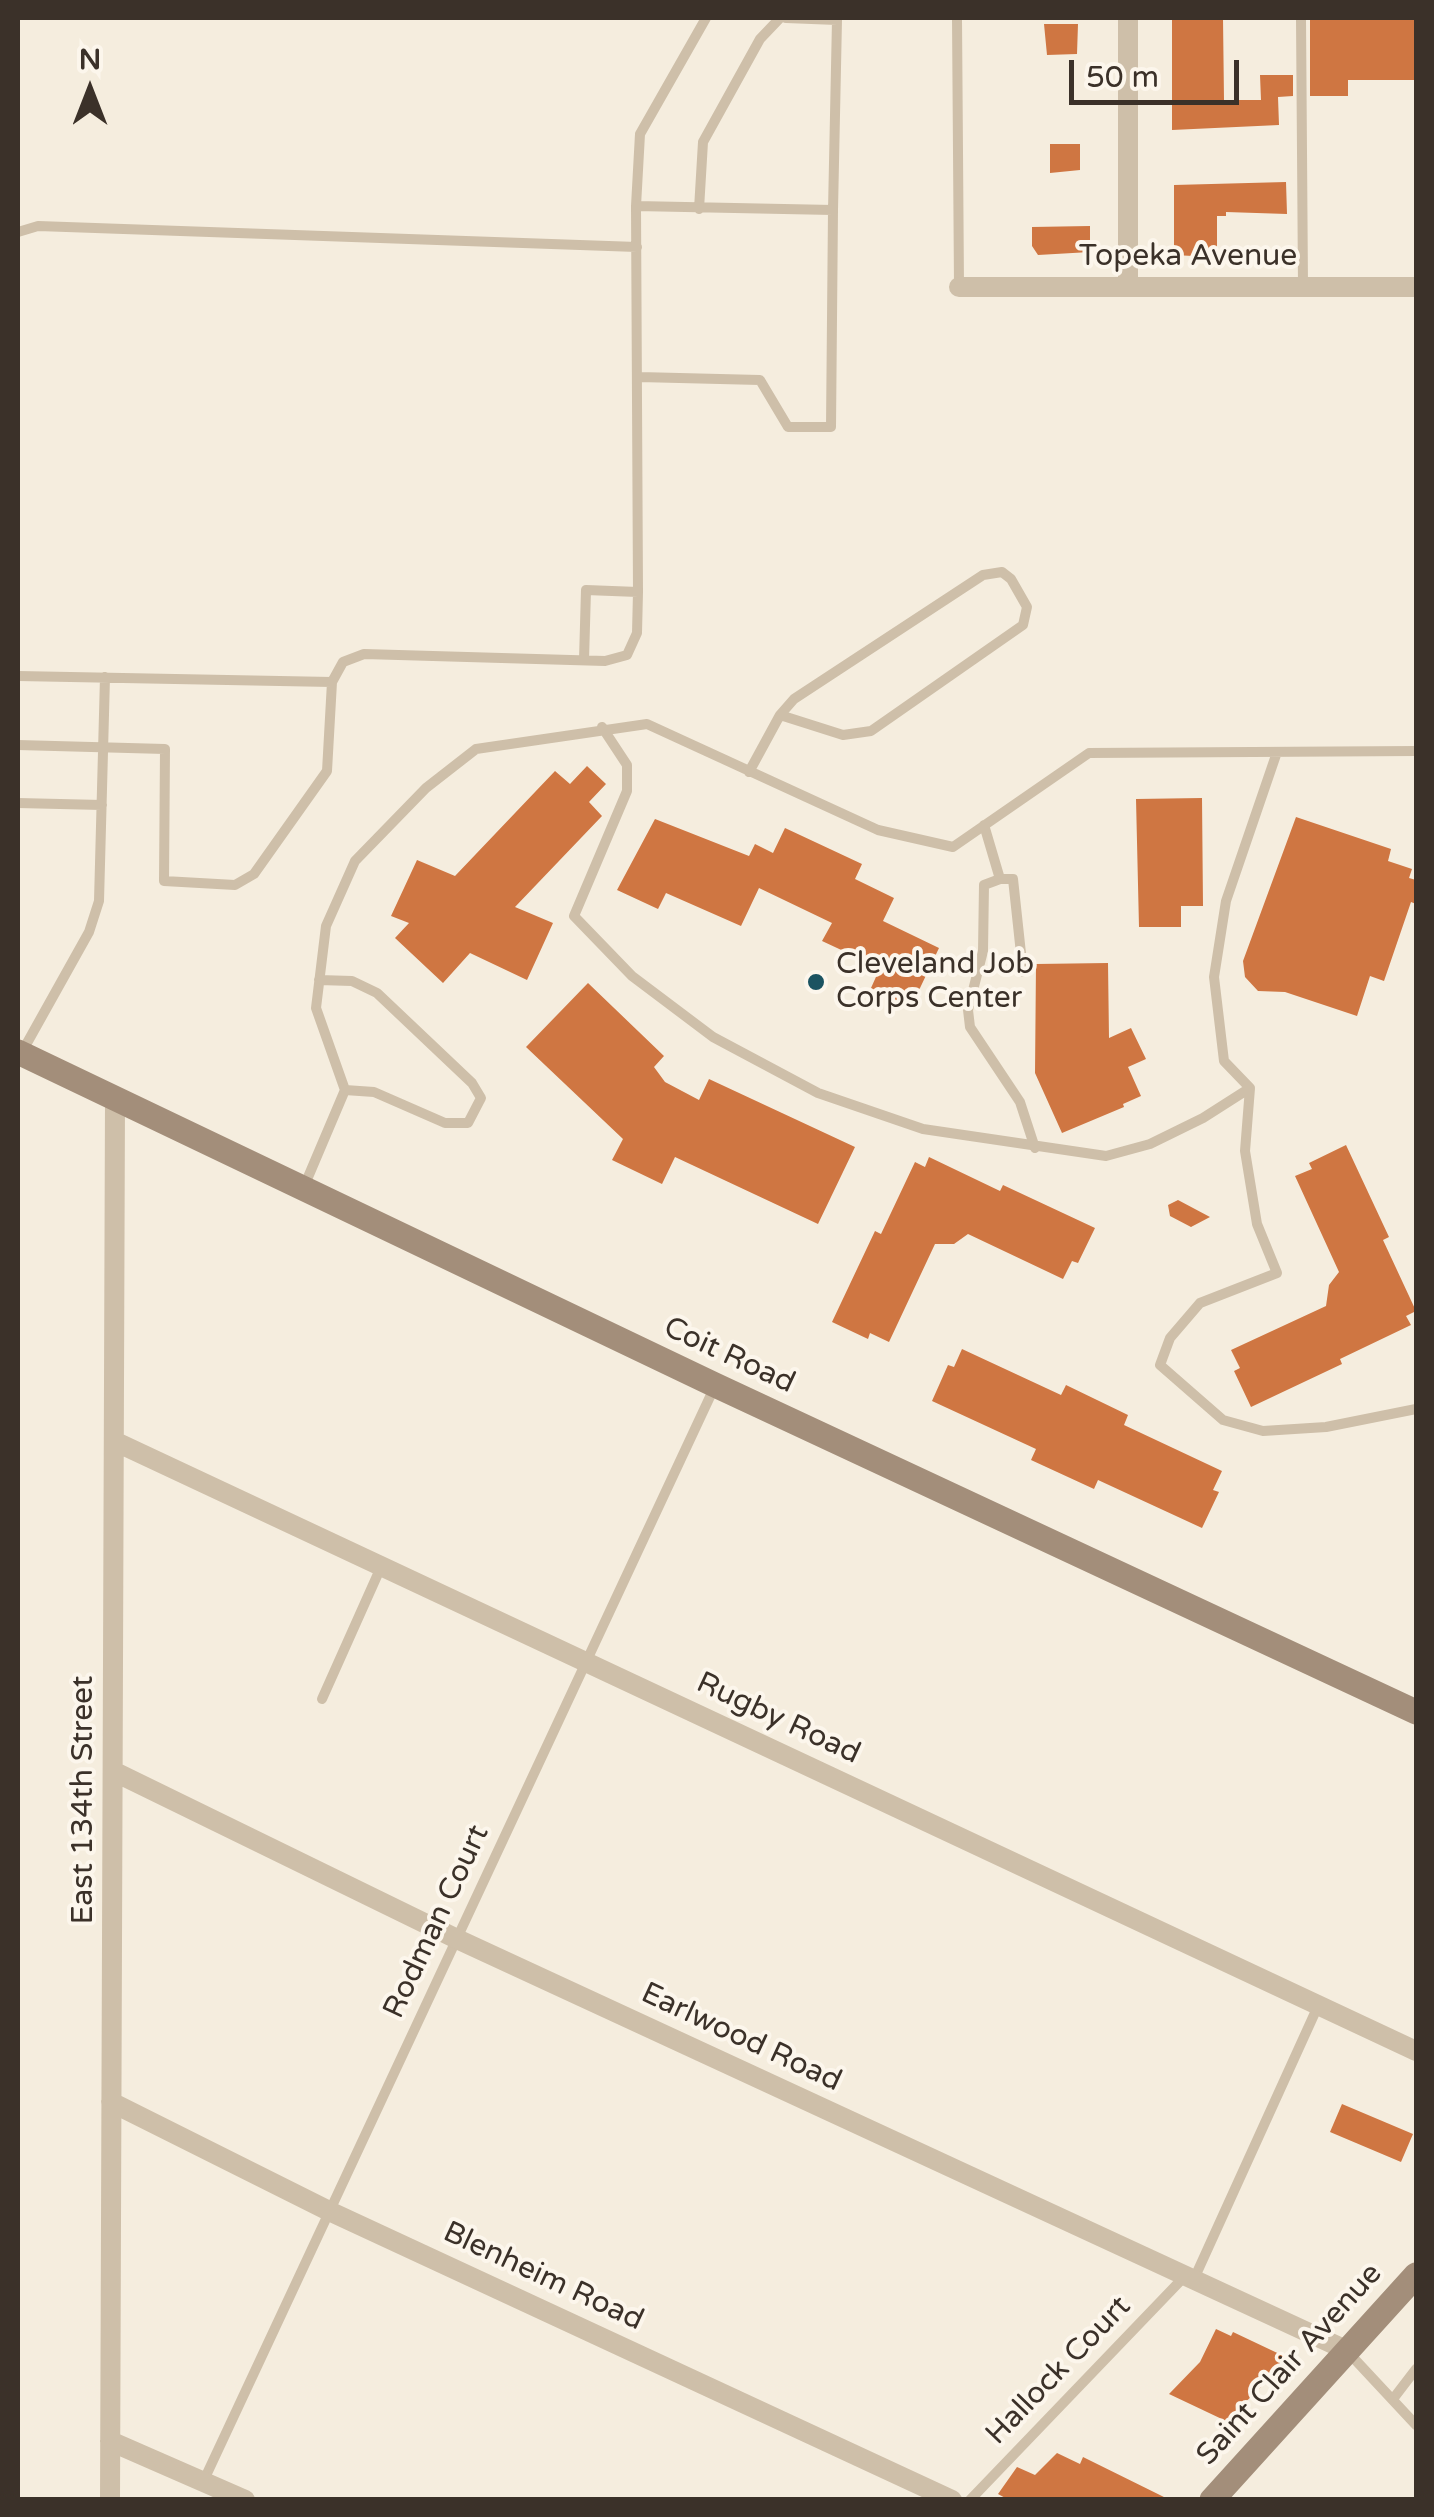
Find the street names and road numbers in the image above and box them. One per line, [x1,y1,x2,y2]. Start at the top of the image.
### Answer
street label: Topeka Avenue [1079,239,1297,275]
street label: Coit Road [658,1310,800,1402]
street label: Rugby Road [690,1665,866,1773]
street label: East 134th Street [66,1675,102,1925]
street label: Rodman Court [377,1820,497,2024]
street label: Earlwood Road [635,1976,847,2100]
street label: Blenheim Road [437,2215,649,2339]
street label: Saint Clair Avenue [1190,2257,1390,2473]
street label: Hallock Court [979,2289,1139,2453]

